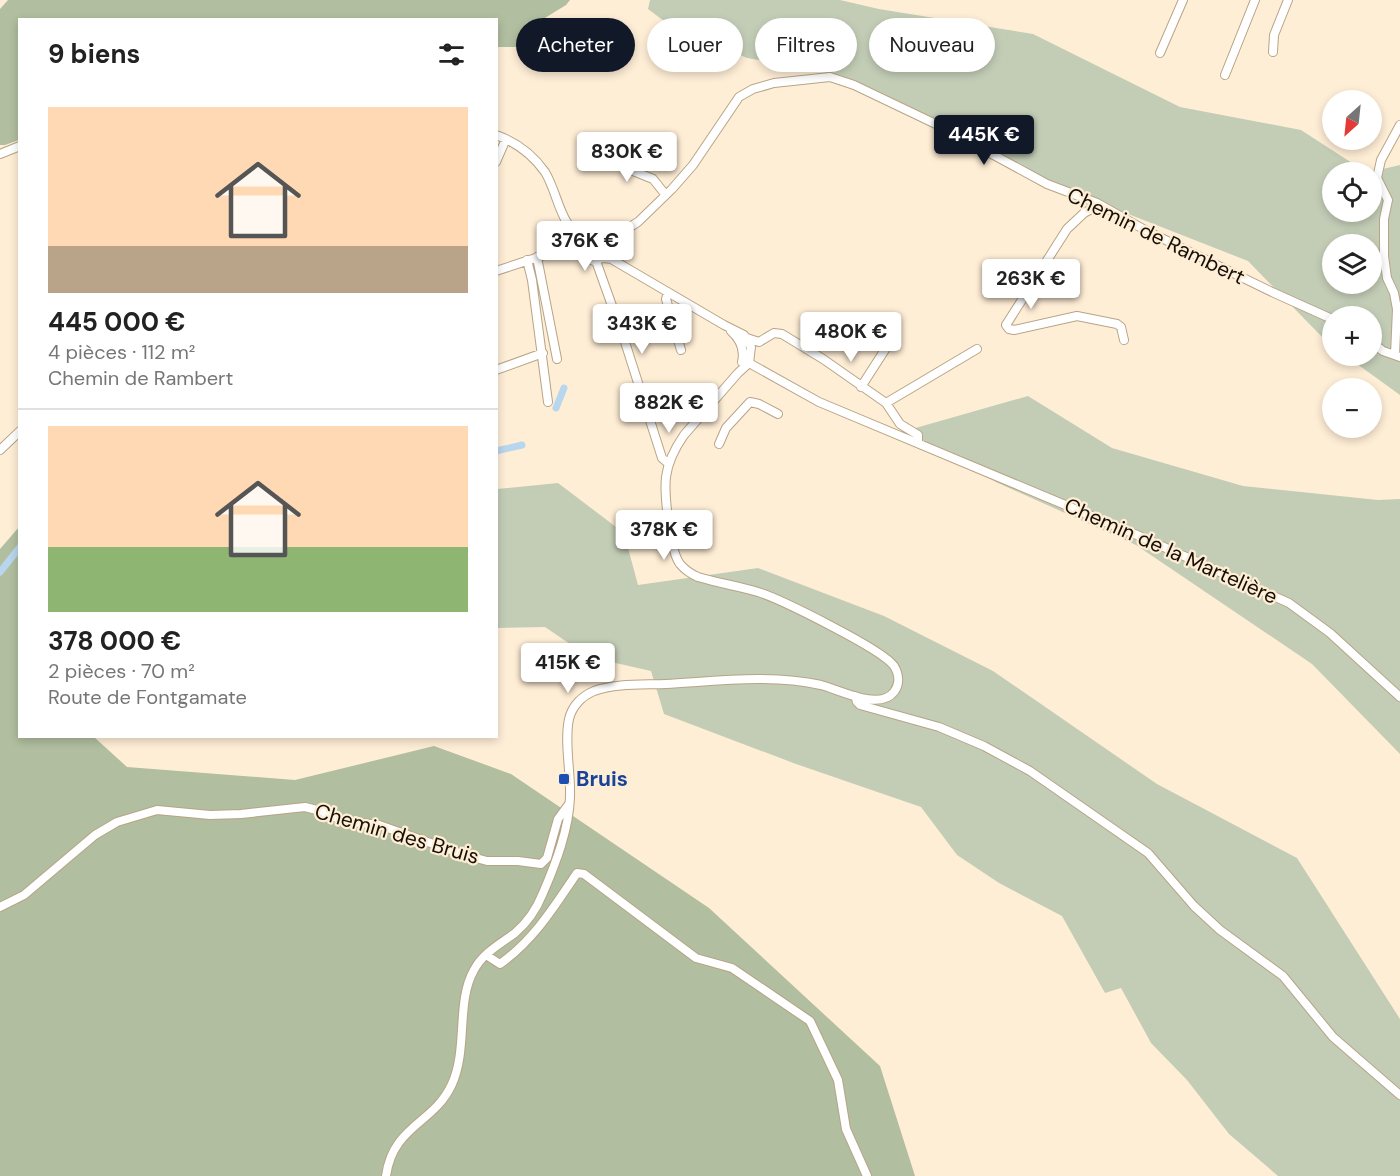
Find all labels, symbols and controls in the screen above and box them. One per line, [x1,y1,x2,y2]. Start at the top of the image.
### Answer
chip: Acheter [516,18,635,72]
chip: Louer [647,18,743,72]
chip: Filtres [755,18,857,72]
chip: Nouveau [869,18,995,72]
text: 9 biens [48,37,140,71]
icon: filters [435,38,468,71]
north arrow [1322,90,1382,150]
map controls [1322,90,1382,438]
pin: 445K € [935,115,1033,166]
text: 445K € [948,121,1020,147]
pin: 830K € [578,132,676,183]
text: 830K € [591,138,663,164]
icon: home [204,146,312,254]
button: locate [1322,162,1382,222]
street label: Chemin de Rambert [1062,181,1250,291]
pin: 376K € [536,221,634,272]
text: 376K € [551,227,619,253]
button: layers [1322,234,1382,294]
pin: 263K € [982,259,1080,310]
text: 263K € [996,265,1066,291]
pin: 343K € [593,304,691,355]
text: 445 000 € [48,305,186,339]
button: + [1322,306,1382,366]
text: 343K € [607,310,677,336]
pin: 480K € [802,312,900,363]
text: 480K € [814,318,888,344]
text: 4 pièces · 112 m² [48,339,195,365]
text: Chemin de Rambert [48,365,233,391]
button: − [1322,378,1382,438]
pin: 882K € [620,383,718,434]
text: 882K € [634,389,704,415]
icon: home [204,465,312,573]
street label: Chemin de la Martelière [1060,491,1282,611]
pin: 378K € [615,510,713,561]
text: 378K € [630,516,698,542]
text: 378 000 € [48,624,181,658]
pin: 415K € [519,643,617,694]
text: 415K € [535,649,601,675]
text: 2 pièces · 70 m² [48,658,195,684]
text: Route de Fontgamate [48,684,247,710]
place label: Bruis [576,765,628,793]
marker: Bruis [557,772,571,786]
street label: Chemin des Bruis [312,797,482,871]

